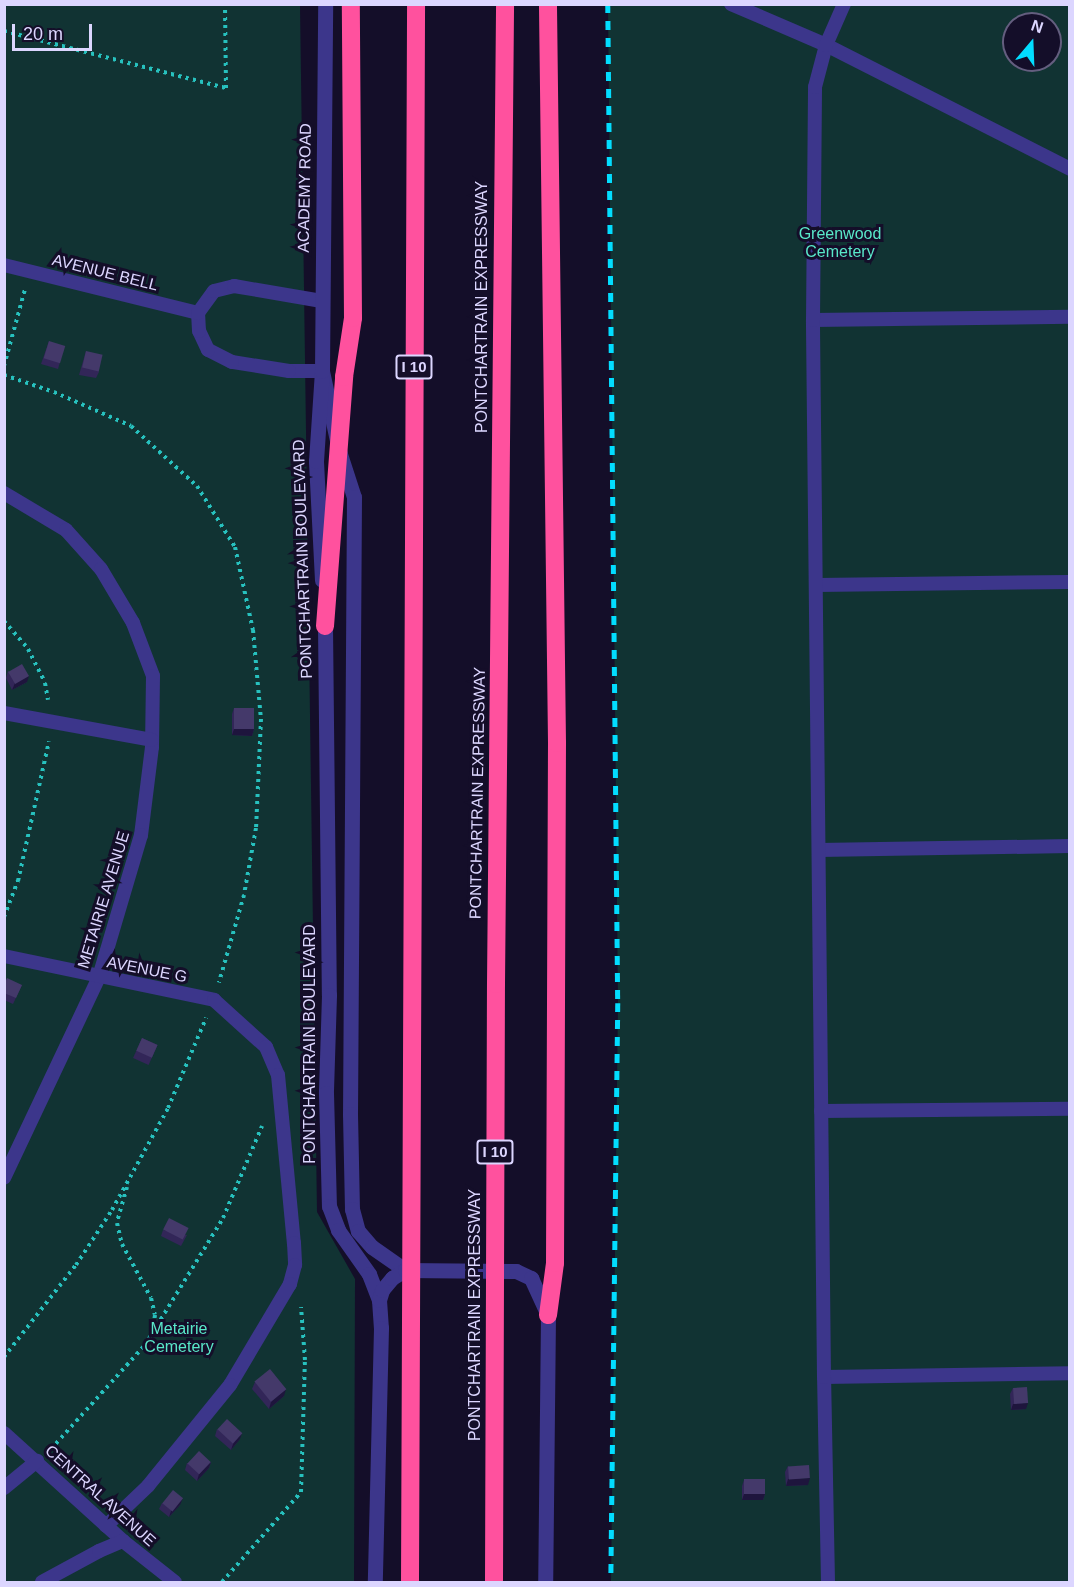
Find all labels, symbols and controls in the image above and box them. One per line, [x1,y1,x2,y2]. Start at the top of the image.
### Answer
scale bar [15,12,94,50]
north arrow [1002,12,1062,72]
text: N [1029,16,1046,36]
text: 20 m [23,24,63,44]
street label: ACADEMY ROAD [294,123,316,253]
street label: PONTCHARTRAIN EXPRESSWAY [472,181,492,433]
park label: Greenwood Cemetery [799,224,881,262]
street label: AVENUE BELL [50,251,160,295]
road number: I 10 [394,355,434,379]
street label: PONTCHARTRAIN BOULEVARD [289,439,317,679]
street label: PONTCHARTRAIN EXPRESSWAY [466,667,490,919]
street label: METAIRIE AVENUE [74,829,134,971]
street label: PONTCHARTRAIN BOULEVARD [300,924,320,1164]
street label: AVENUE G [105,953,189,987]
road number: I 10 [476,1140,514,1164]
street label: PONTCHARTRAIN EXPRESSWAY [465,1189,485,1441]
park label: Metairie Cemetery [144,1319,214,1357]
street label: CENTRAL AVENUE [40,1441,160,1551]

